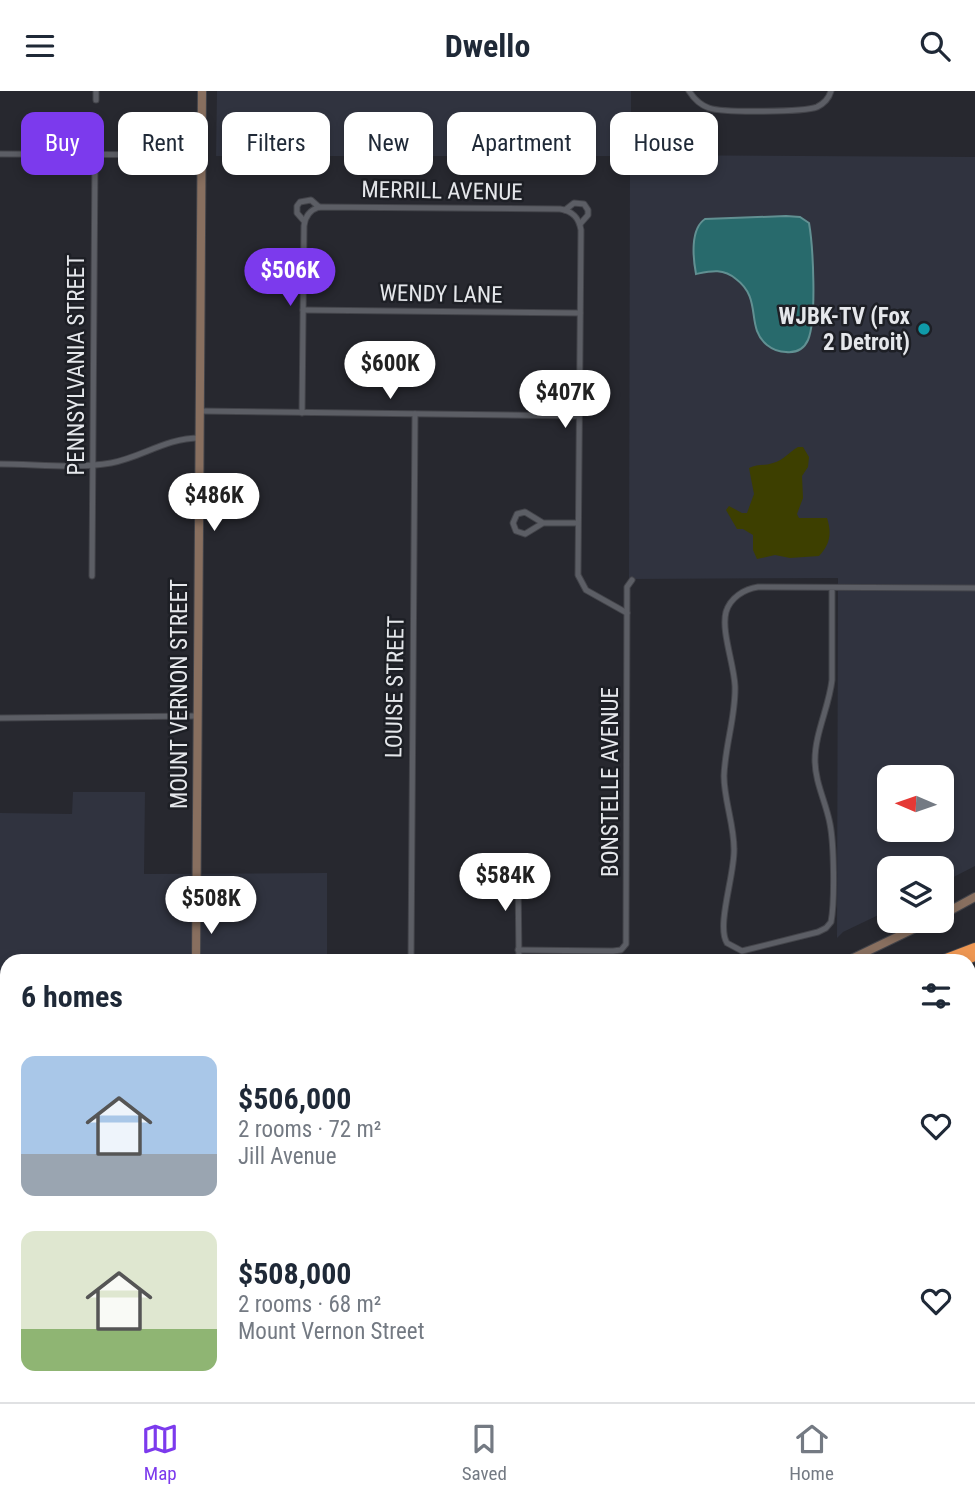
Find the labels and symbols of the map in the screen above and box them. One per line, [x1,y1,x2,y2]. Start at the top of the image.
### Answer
street label: MERRILL AVENUE [361,176,523,206]
pin: $506K [241,249,339,308]
street label: PENNSYLVANIA STREET [63,255,90,475]
street label: WENDY LANE [379,279,503,309]
place label: WJBK-TV (Fox 2 Detroit) [778,303,911,356]
marker: WJBK-TV (Fox 2 Detroit) [916,321,932,337]
pin: $600K [341,341,439,401]
pin: $407K [516,371,614,430]
pin: $486K [165,473,263,533]
street label: MOUNT VERNON STREET [166,579,193,809]
street label: LOUISE STREET [380,616,410,758]
street label: BONSTELLE AVENUE [597,687,624,877]
north arrow [877,765,954,842]
pin: $584K [456,853,554,913]
pin: $508K [162,877,260,936]

